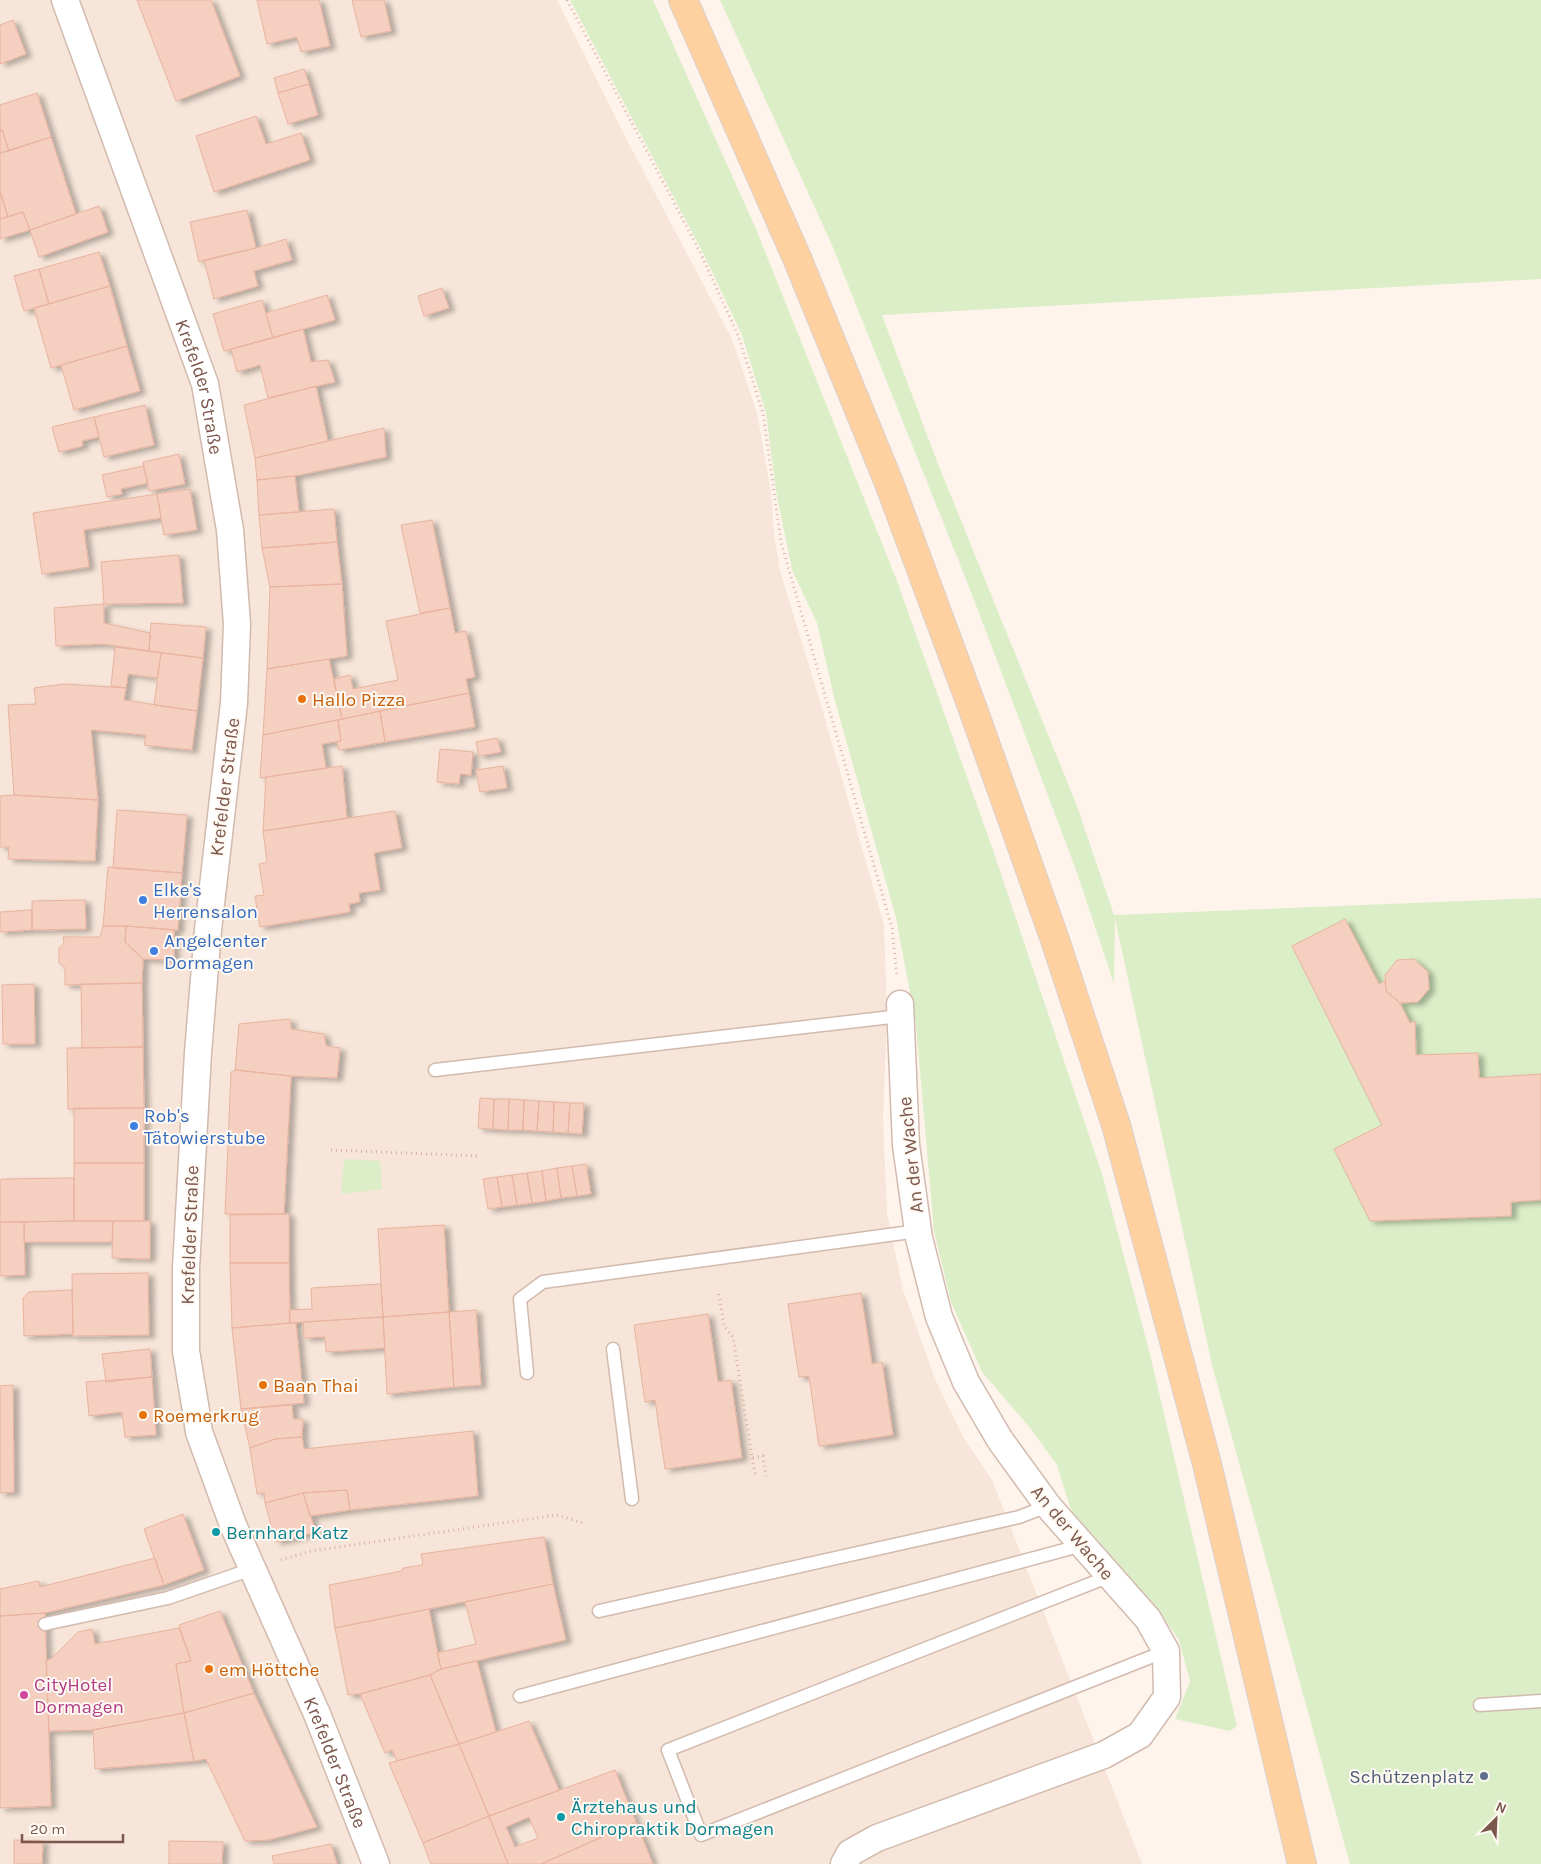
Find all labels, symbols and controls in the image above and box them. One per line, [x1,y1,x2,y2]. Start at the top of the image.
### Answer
street label: Krefelder Straße [170,316,227,456]
place label: Hallo Pizza [312,689,405,711]
marker: Hallo Pizza [296,693,308,705]
street label: Krefelder Straße [206,717,244,858]
place label: Elke's Herrensalon [153,879,258,923]
marker: Elke's Herrensalon [137,894,149,906]
place label: Angelcenter Dormagen [164,930,267,974]
marker: Angelcenter Dormagen [148,945,160,957]
street label: An der Wache [894,1095,928,1214]
place label: Rob's Tätowierstube [144,1105,266,1149]
marker: Rob's Tätowierstube [128,1120,140,1132]
street label: Krefelder Straße [177,1165,203,1305]
place label: Baan Thai [273,1375,359,1397]
marker: Baan Thai [257,1379,269,1391]
place label: Roemerkrug [153,1405,259,1427]
marker: Roemerkrug [137,1409,149,1421]
street label: An der Wache [1026,1481,1118,1585]
place label: Bernhard Katz [226,1522,349,1544]
marker: Bernhard Katz [210,1526,222,1538]
place label: em Höttche [219,1659,319,1681]
marker: em Höttche [203,1663,215,1675]
place label: CityHotel Dormagen [34,1674,124,1718]
marker: CityHotel Dormagen [18,1689,30,1701]
street label: Krefelder Straße [299,1693,371,1832]
place label: Schützenplatz [1349,1766,1474,1788]
marker: Schützenplatz [1478,1770,1490,1782]
north arrow [1471,1794,1521,1844]
place label: Ärztehaus und Chiropraktik Dormagen [571,1796,774,1840]
text: N [1493,1798,1509,1817]
marker: Ärztehaus und Chiropraktik Dormagen [555,1811,567,1823]
scale bar [22,1812,124,1844]
text: 20 m [30,1820,65,1838]

